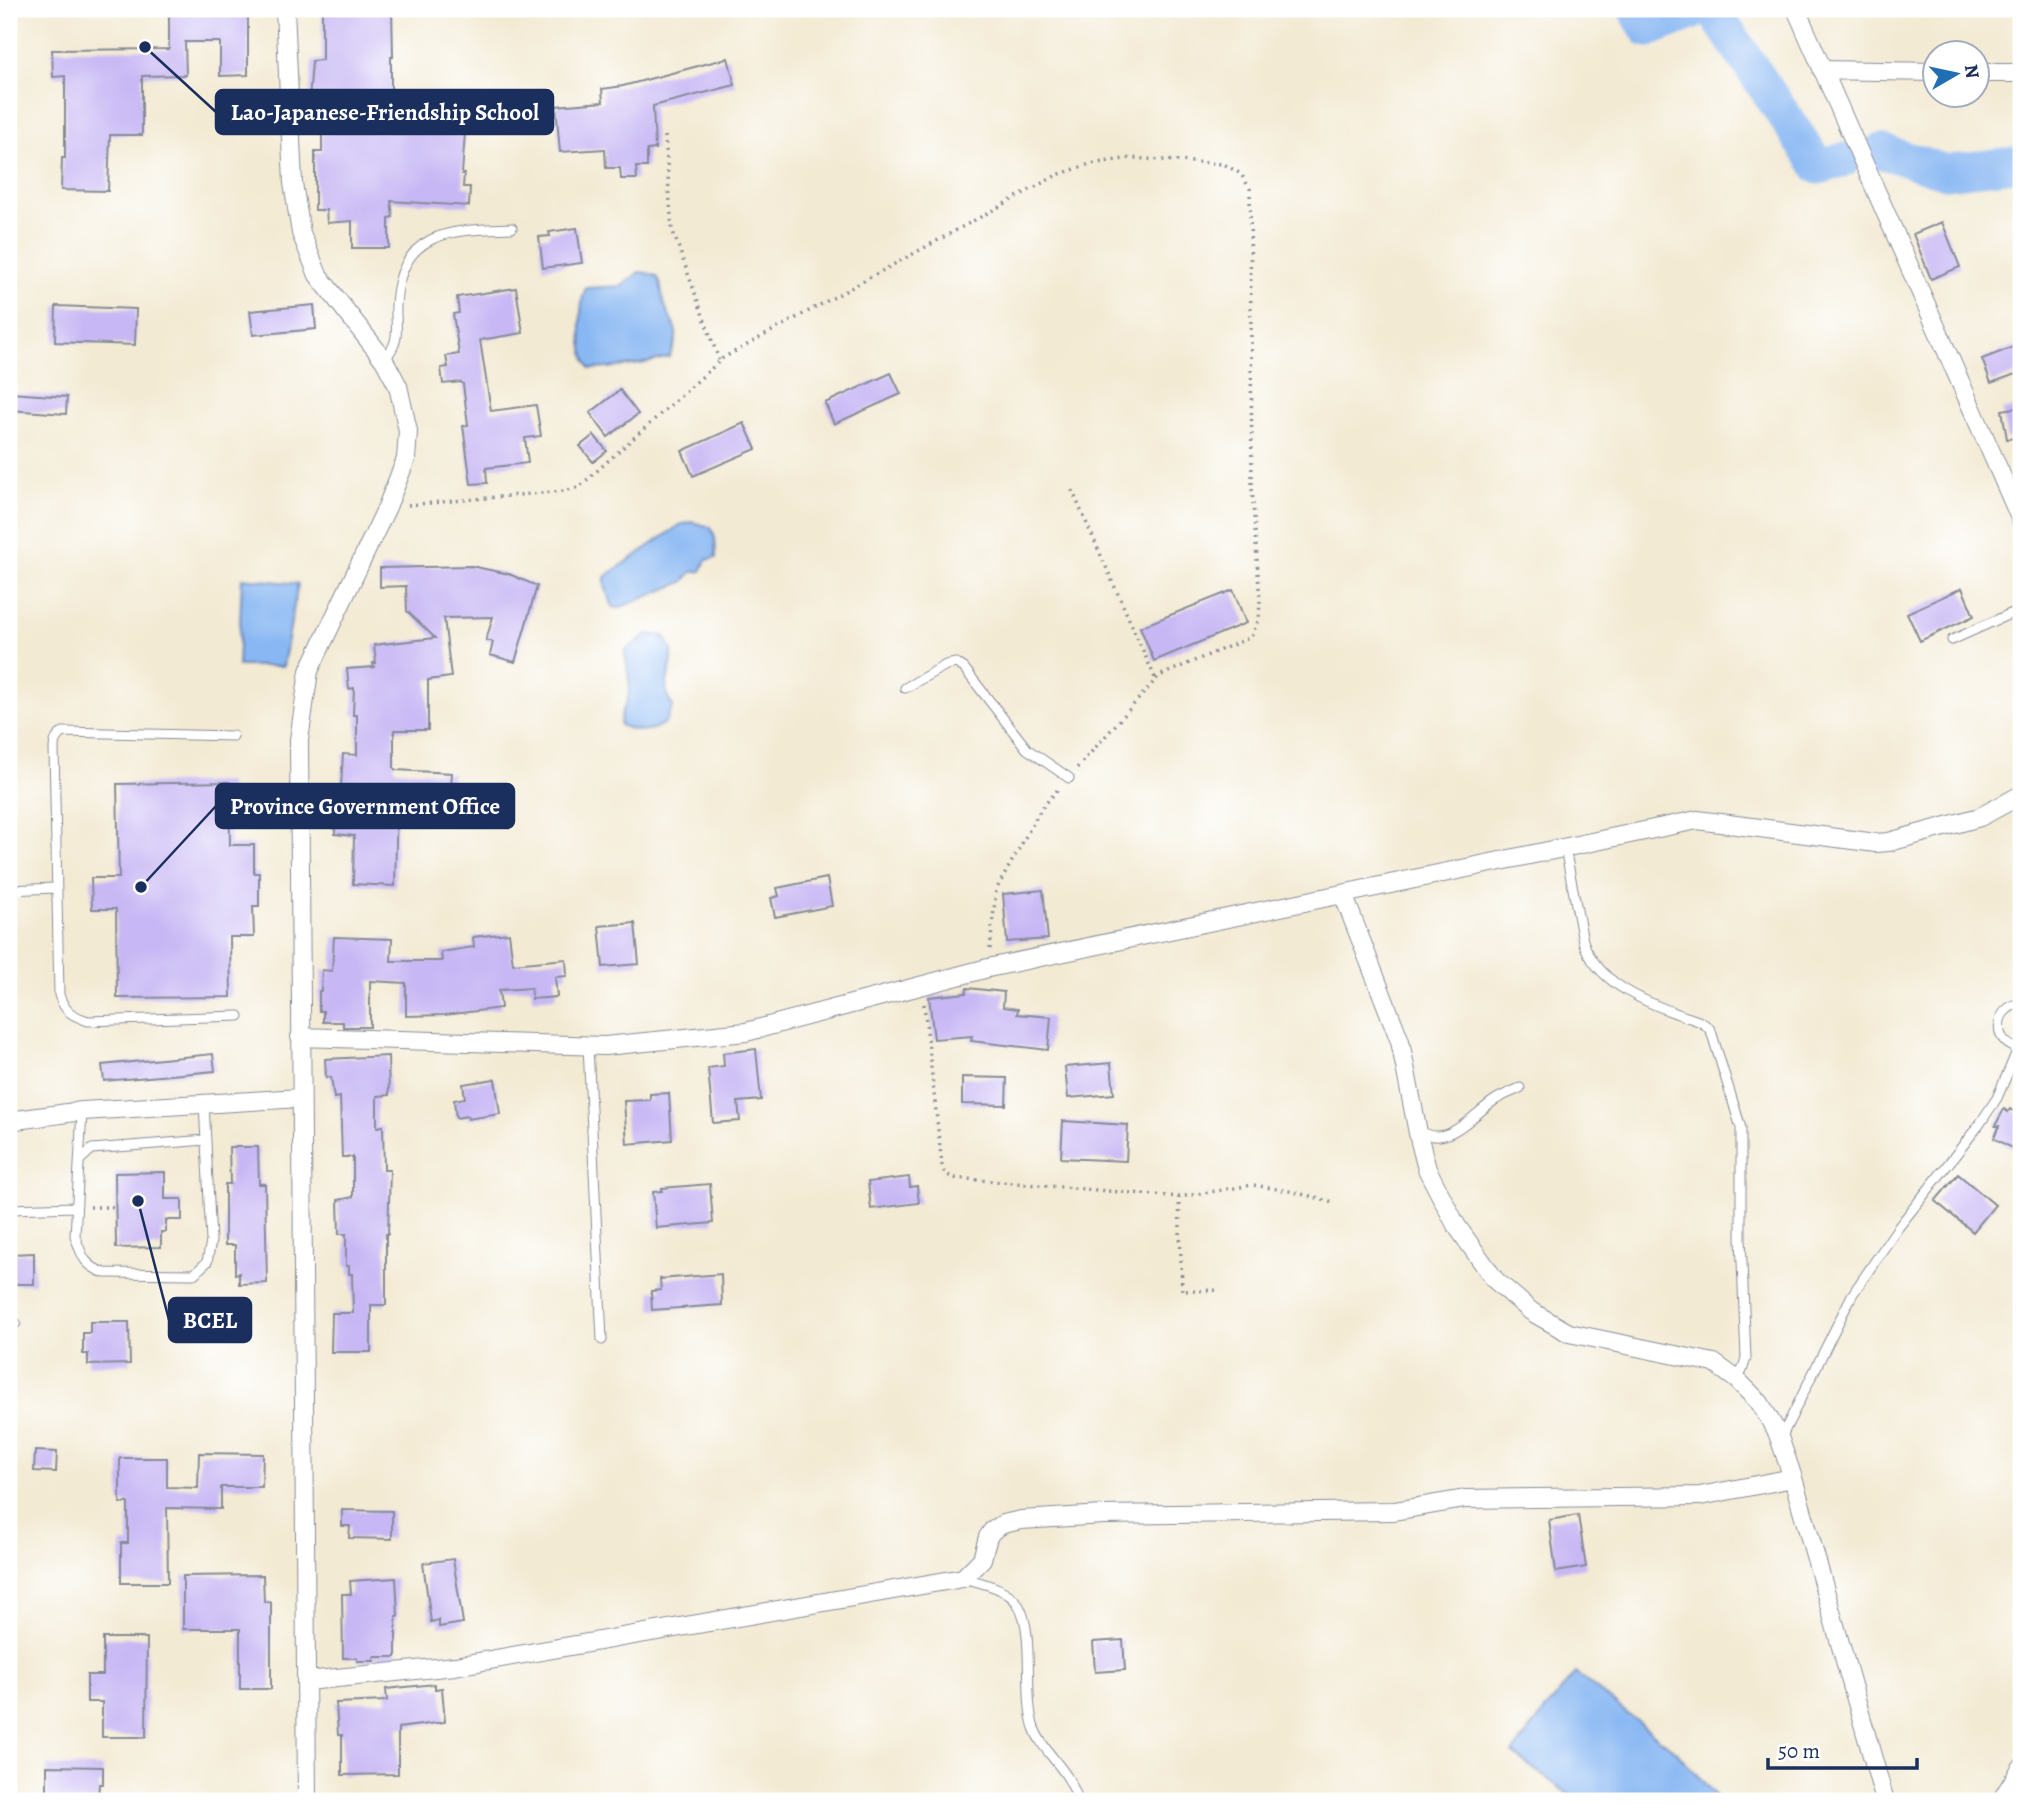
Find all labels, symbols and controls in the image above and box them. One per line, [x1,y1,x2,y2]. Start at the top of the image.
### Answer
north arrow [1922,38,1992,108]
text: N [1958,63,1986,81]
callout: Lao-Japanese-Friendship School [216,90,553,134]
text: Lao-Japanese-Friendship School [231,97,539,128]
callout: Province Government Office [216,784,514,828]
text: Province Government Office [230,791,500,822]
callout: BCEL [169,1298,251,1342]
text: BCEL [183,1305,238,1336]
scale bar [1768,1726,1916,1770]
text: 50 m [1778,1737,1820,1765]

